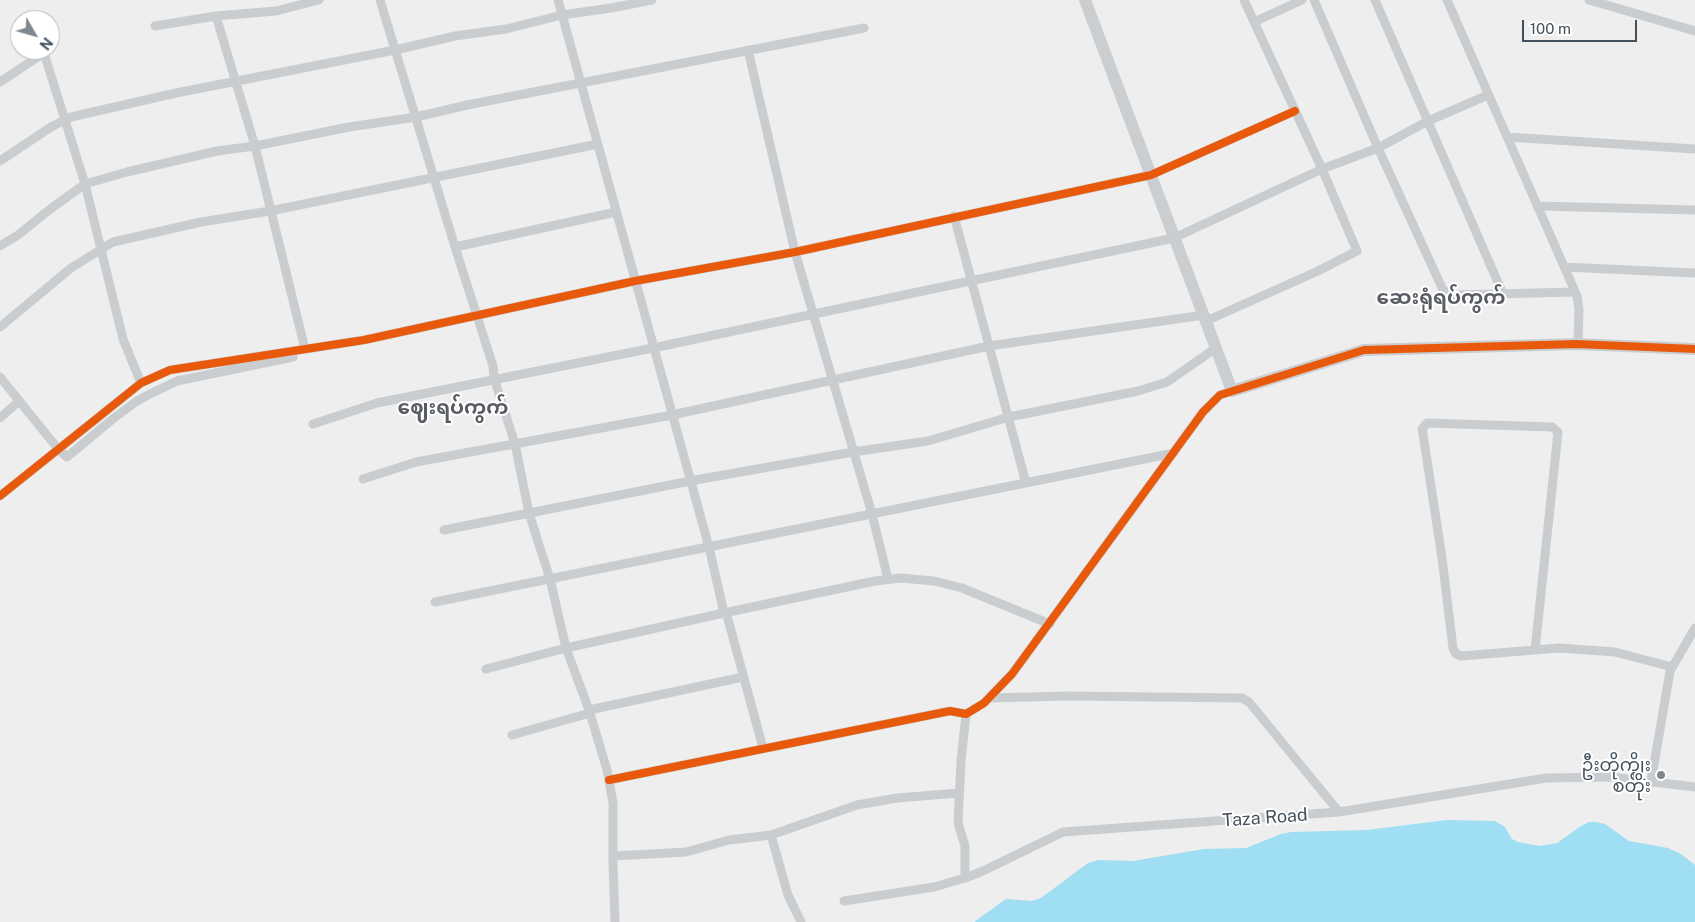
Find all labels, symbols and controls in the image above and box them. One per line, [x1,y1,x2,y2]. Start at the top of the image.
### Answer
north arrow [10,10,60,60]
scale bar [1525,10,1640,42]
text: 100 m [1530,20,1571,37]
text: N [36,34,56,53]
district label: ဆေးရုံရပ်ကွက် [1377,286,1505,310]
district label: ဈေးရပ်ကွက် [398,396,508,420]
place label: ဦးတိုက္စိုး စတိုး [1581,754,1651,796]
marker: ဦးတိုက္စိုး စတိုး [1655,769,1667,781]
street label: Taza Road [1222,804,1308,832]

